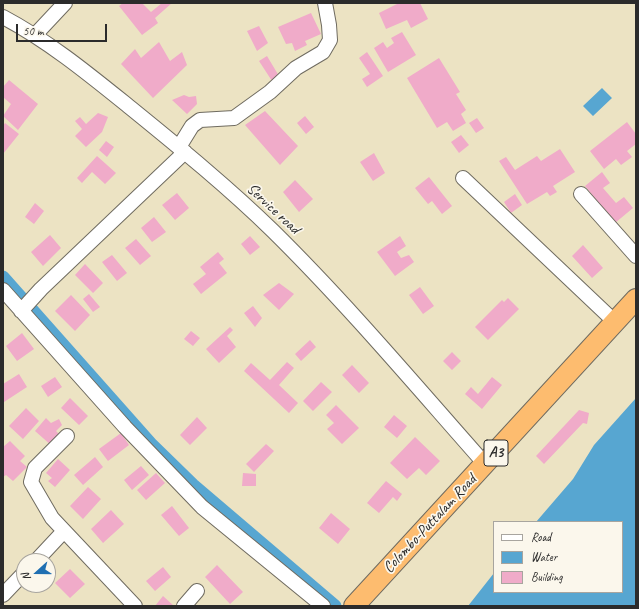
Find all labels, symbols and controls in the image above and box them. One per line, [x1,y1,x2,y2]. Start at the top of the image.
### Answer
scale bar [18,16,109,42]
text: 50 m [23,23,43,39]
street label: Service road [242,180,304,238]
road number: A3 [484,440,508,466]
street label: Colombo-Puttalam Road [379,471,481,577]
legend [493,521,623,593]
text: Road [531,529,551,545]
text: Water [531,549,557,565]
north arrow [16,553,56,593]
text: Building [531,569,563,585]
text: N [18,571,33,583]

